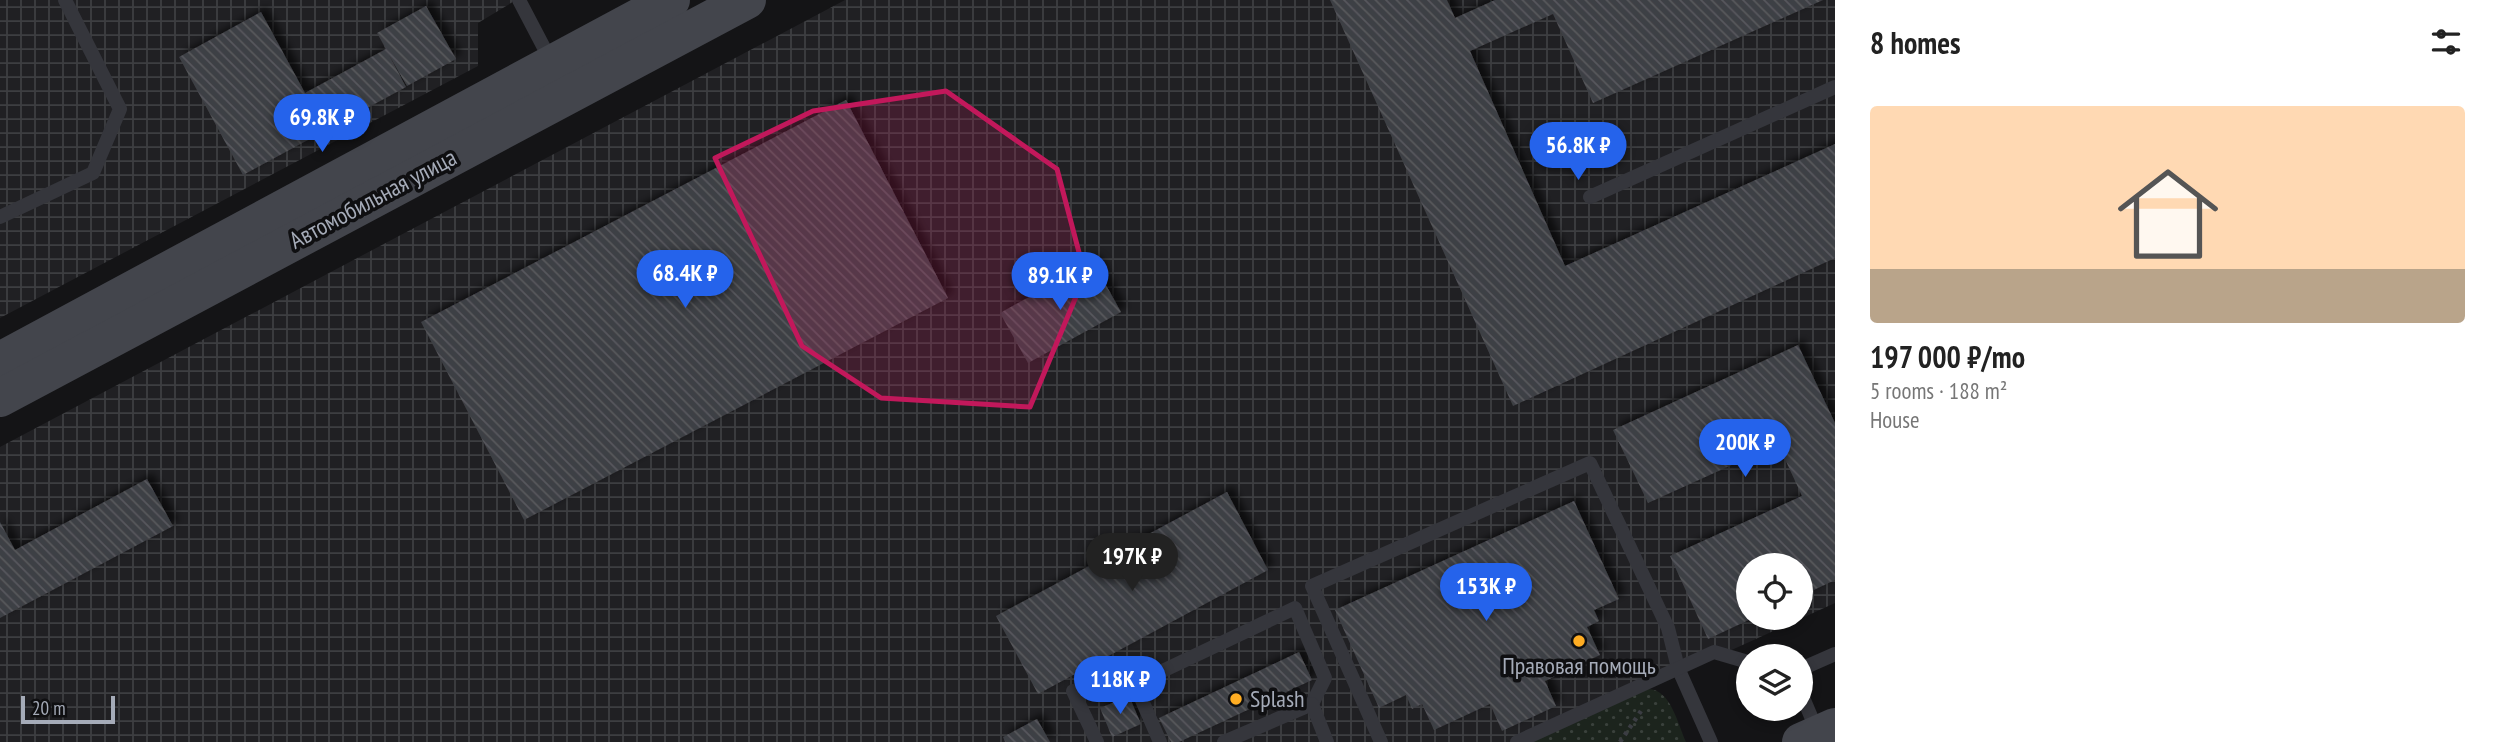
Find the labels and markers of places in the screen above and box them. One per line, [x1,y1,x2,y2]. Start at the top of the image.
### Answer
pin: 69.8K ₽ [257,94,387,154]
pin: 56.8K ₽ [1513,122,1643,182]
pin: 68.4K ₽ [620,250,750,310]
pin: 89.1K ₽ [995,252,1125,312]
pin: 200K ₽ [1688,420,1802,479]
pin: 197K ₽ [1075,534,1189,593]
pin: 153K ₽ [1429,564,1543,623]
marker: Правовая помощь [1571,633,1587,649]
place label: Правовая помощь [1502,650,1656,681]
pin: 118K ₽ [1063,656,1177,716]
place label: Splash [1250,683,1305,714]
marker: Splash [1228,691,1244,707]

